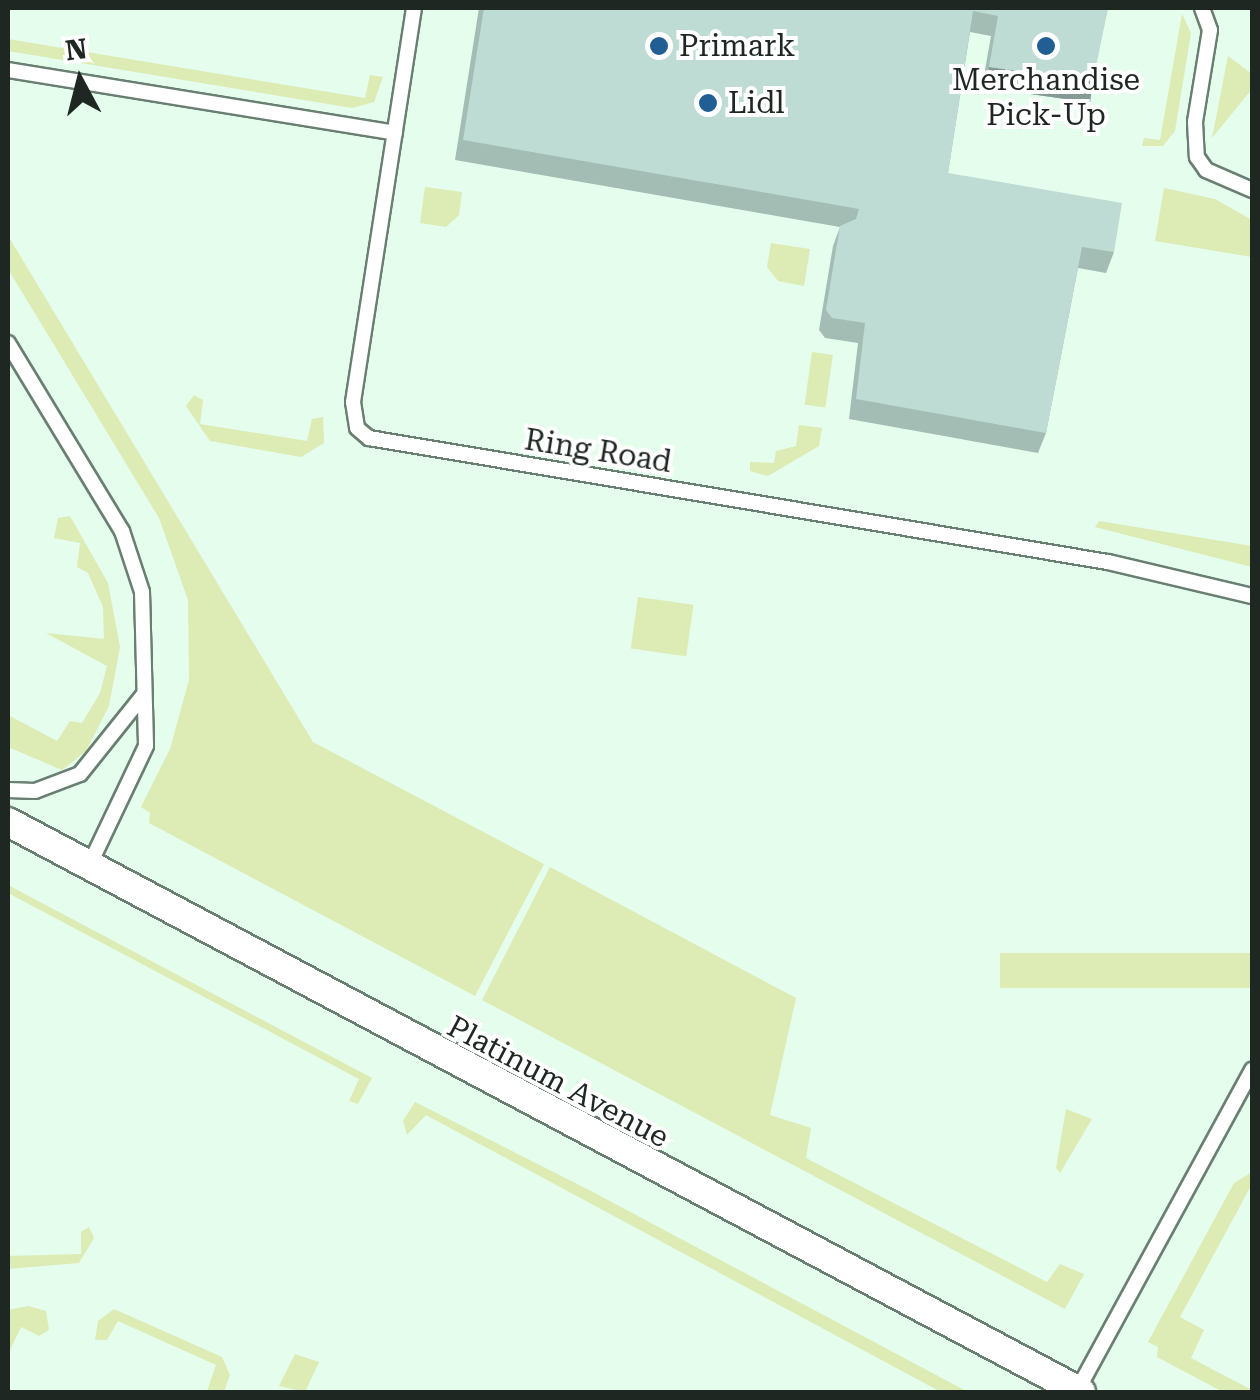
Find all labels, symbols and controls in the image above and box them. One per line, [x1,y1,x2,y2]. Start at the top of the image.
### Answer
place label: Primark [679,28,795,64]
north arrow [30,30,130,130]
text: N [64,32,89,67]
marker: Primark [648,35,670,57]
marker: Merchandise Pick-Up [1035,35,1057,57]
place label: Merchandise Pick-Up [952,62,1140,132]
place label: Lidl [728,85,785,121]
marker: Lidl [697,92,719,114]
street label: Ring Road [522,422,674,480]
street label: Platinum Avenue [441,1009,675,1155]

